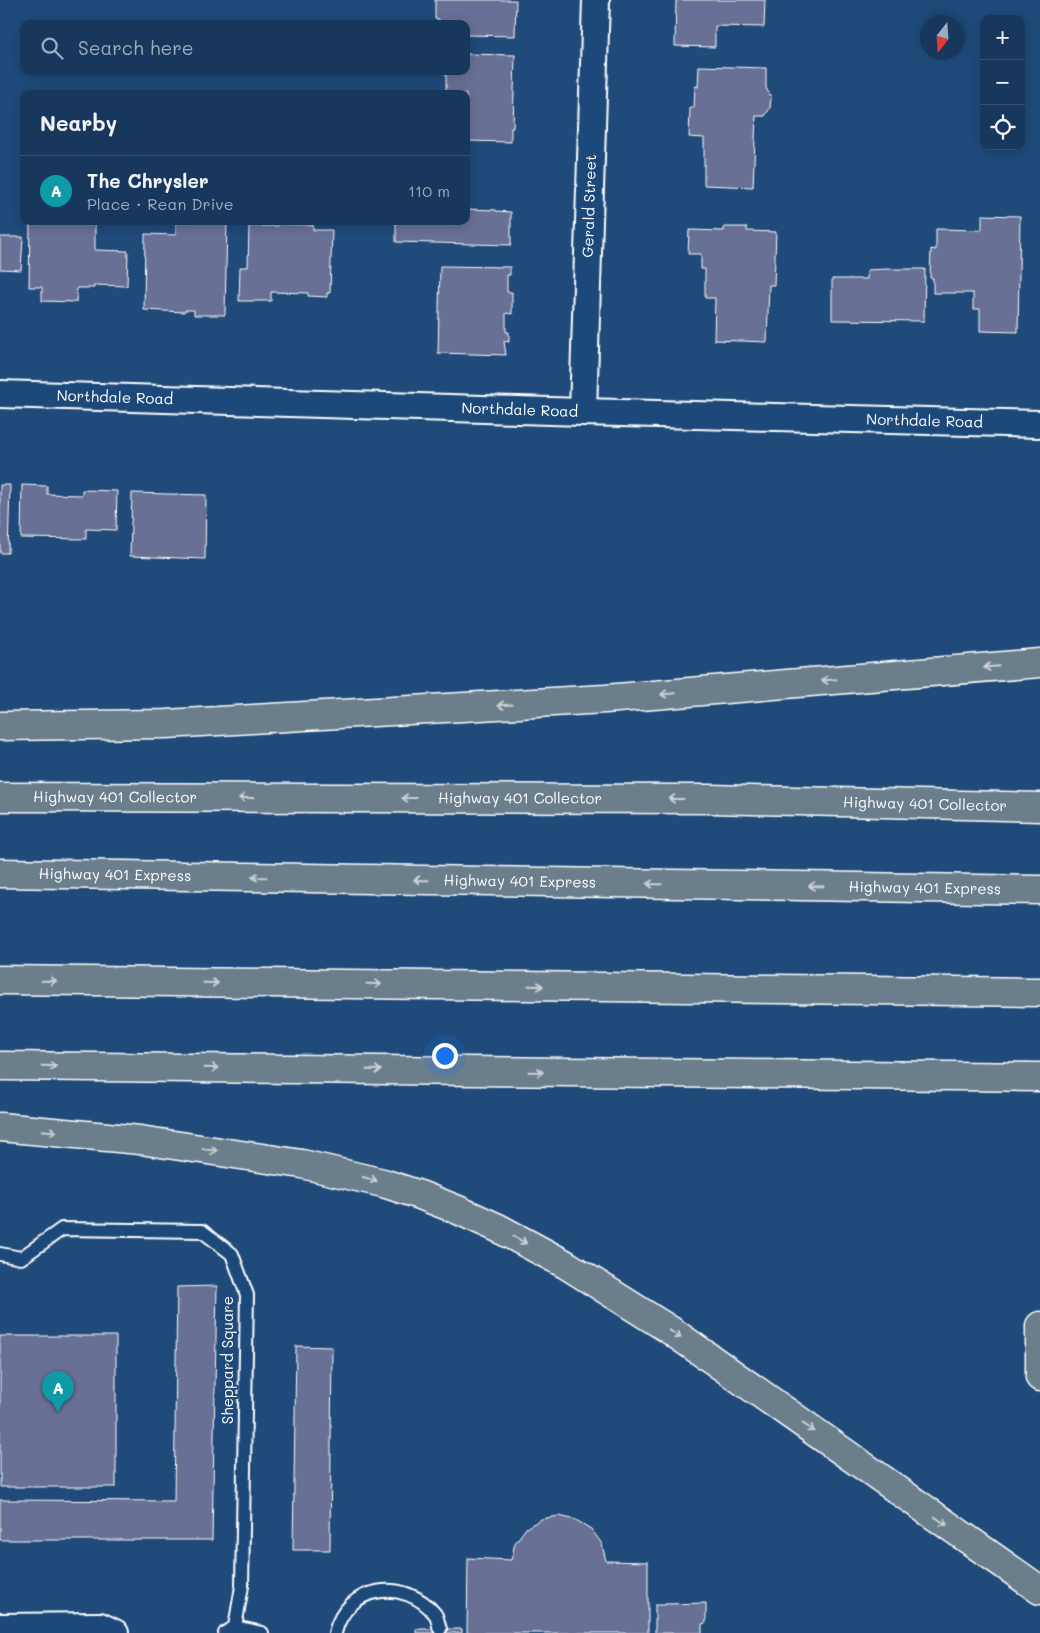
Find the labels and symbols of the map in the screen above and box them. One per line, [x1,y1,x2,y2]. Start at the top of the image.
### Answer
north arrow [920,15,965,60]
street label: Gerald Street [577,154,600,258]
street label: Northdale Road [56,385,174,408]
street label: Northdale Road [461,397,578,421]
street label: Northdale Road [866,408,983,431]
one-way arrow [984,662,1000,672]
one-way arrow [822,676,838,685]
one-way arrow [660,689,676,699]
one-way arrow [498,700,514,709]
street label: Highway 401 Collector [33,786,197,807]
street label: Highway 401 Collector [438,787,602,808]
street label: Highway 401 Collector [843,791,1007,815]
one-way arrow [239,793,255,803]
one-way arrow [401,793,418,803]
one-way arrow [669,794,685,804]
street label: Highway 401 Express [39,863,191,885]
street label: Highway 401 Express [443,869,596,892]
one-way arrow [251,872,268,882]
one-way arrow [414,875,430,885]
street label: Highway 401 Express [848,876,1001,898]
one-way arrow [646,879,662,888]
one-way arrow [809,881,825,891]
one-way arrow [40,976,56,986]
one-way arrow [202,978,219,988]
one-way arrow [365,980,381,989]
one-way arrow [528,981,544,991]
your location [432,1043,458,1069]
one-way arrow [40,1062,56,1071]
one-way arrow [202,1063,219,1073]
one-way arrow [365,1065,381,1075]
one-way arrow [528,1067,544,1077]
one-way arrow [40,1126,56,1136]
one-way arrow [202,1145,218,1155]
one-way arrow [361,1175,377,1185]
one-way arrow [512,1235,527,1245]
street label: Sheppard Square [217,1296,237,1424]
one-way arrow [668,1329,682,1339]
pin: A [42,1371,74,1412]
one-way arrow [801,1422,815,1432]
one-way arrow [934,1516,948,1526]

